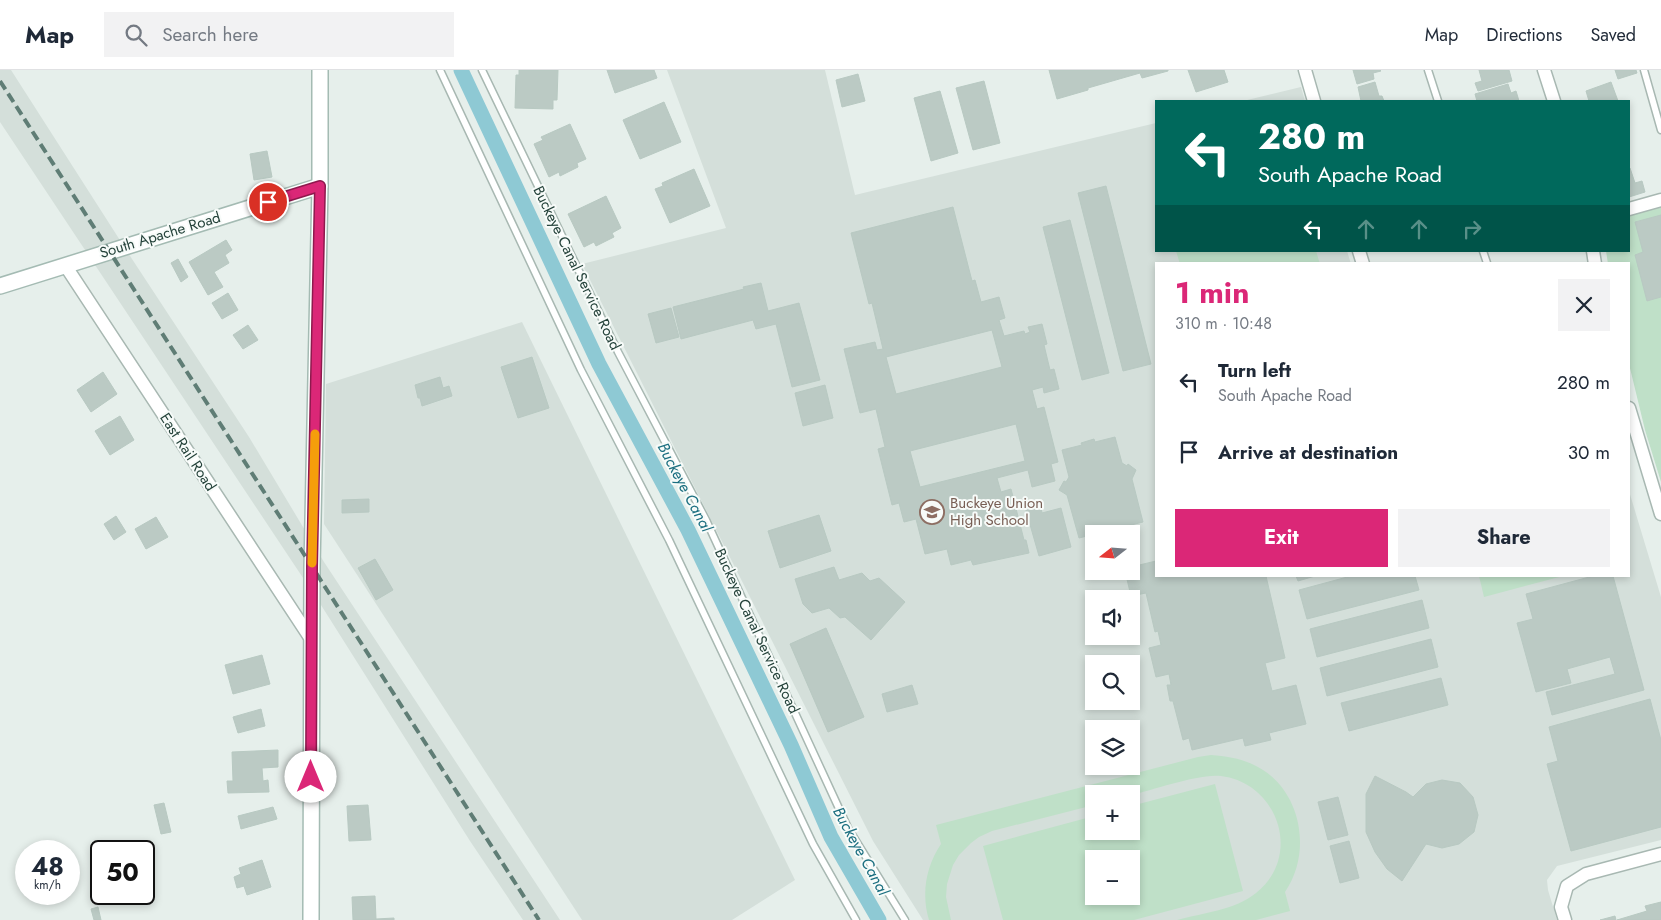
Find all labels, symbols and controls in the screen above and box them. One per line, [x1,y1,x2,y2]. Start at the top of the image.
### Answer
search box [104,12,454,57]
text: Map [25,17,74,52]
icon: search [122,21,150,49]
text: Search here [162,21,258,48]
text: Map [1425,22,1458,48]
text: Directions [1486,22,1562,48]
text: Saved [1590,22,1636,48]
text: 280 m [1258,112,1365,162]
icon: left [1175,120,1240,185]
text: South Apache Road [1258,158,1442,190]
pin [247,181,289,223]
street label: Buckeye Canal Service Road [528,182,626,354]
icon: arrive [254,188,282,216]
street label: South Apache Road [97,206,223,264]
icon: left [1299,215,1327,243]
icon: ahead [1352,215,1380,243]
icon: ahead [1405,215,1433,243]
icon: right [1458,215,1486,243]
text: 1 min [1175,271,1249,314]
button: close [1558,279,1610,331]
text: 310 m · 10:48 [1175,312,1272,335]
text: Turn left [1218,357,1291,384]
icon: left [1175,368,1203,396]
text: 280 m [1557,369,1610,396]
text: South Apache Road [1218,384,1352,407]
street label: East Rail Road [154,409,222,495]
water label: Buckeye Canal [652,438,719,537]
icon: arrive [1175,438,1203,466]
text: Arrive at destination [1218,439,1398,466]
text: 30 m [1568,439,1610,466]
place label: Buckeye Union High School [950,492,1043,531]
school or university icon: Buckeye Union High School [919,499,945,525]
button: Exit [1175,509,1388,567]
button: Share [1398,509,1610,567]
north arrow [1085,525,1140,580]
map controls [1085,525,1140,905]
street label: Buckeye Canal Service Road [709,545,805,717]
button: sound [1085,590,1140,645]
button: search [1085,655,1140,710]
button: layers [1085,720,1140,775]
position arrow [284,750,336,802]
button: + [1085,785,1140,840]
water label: Buckeye Canal [827,803,896,901]
speed limit sign: 50 [90,840,155,905]
text: 48 [31,848,64,884]
button: − [1085,850,1140,905]
text: km/h [34,876,61,894]

